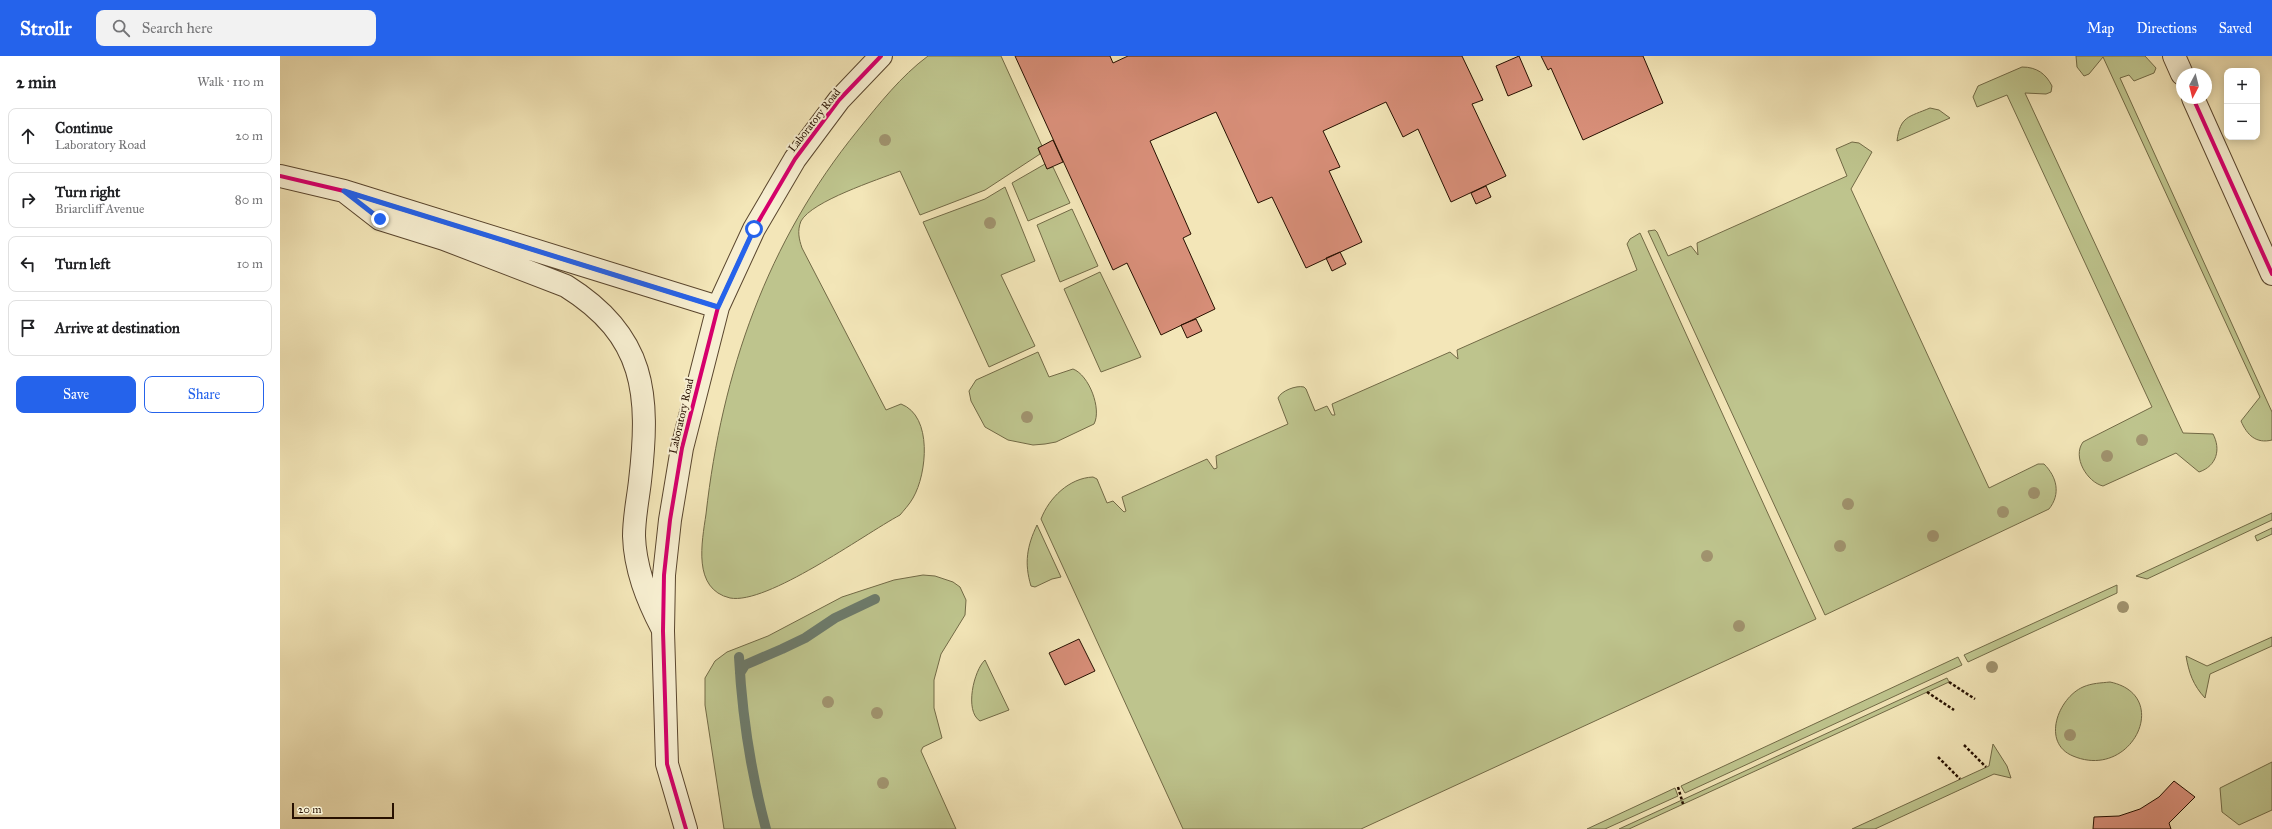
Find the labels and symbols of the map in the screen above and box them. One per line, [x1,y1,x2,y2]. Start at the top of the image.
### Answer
north arrow [2176,68,2212,104]
street label: Laboratory Road [786,86,844,155]
route end [371,210,389,228]
route start [745,220,763,238]
street label: Laboratory Road [666,377,697,455]
scale bar [292,801,394,820]

